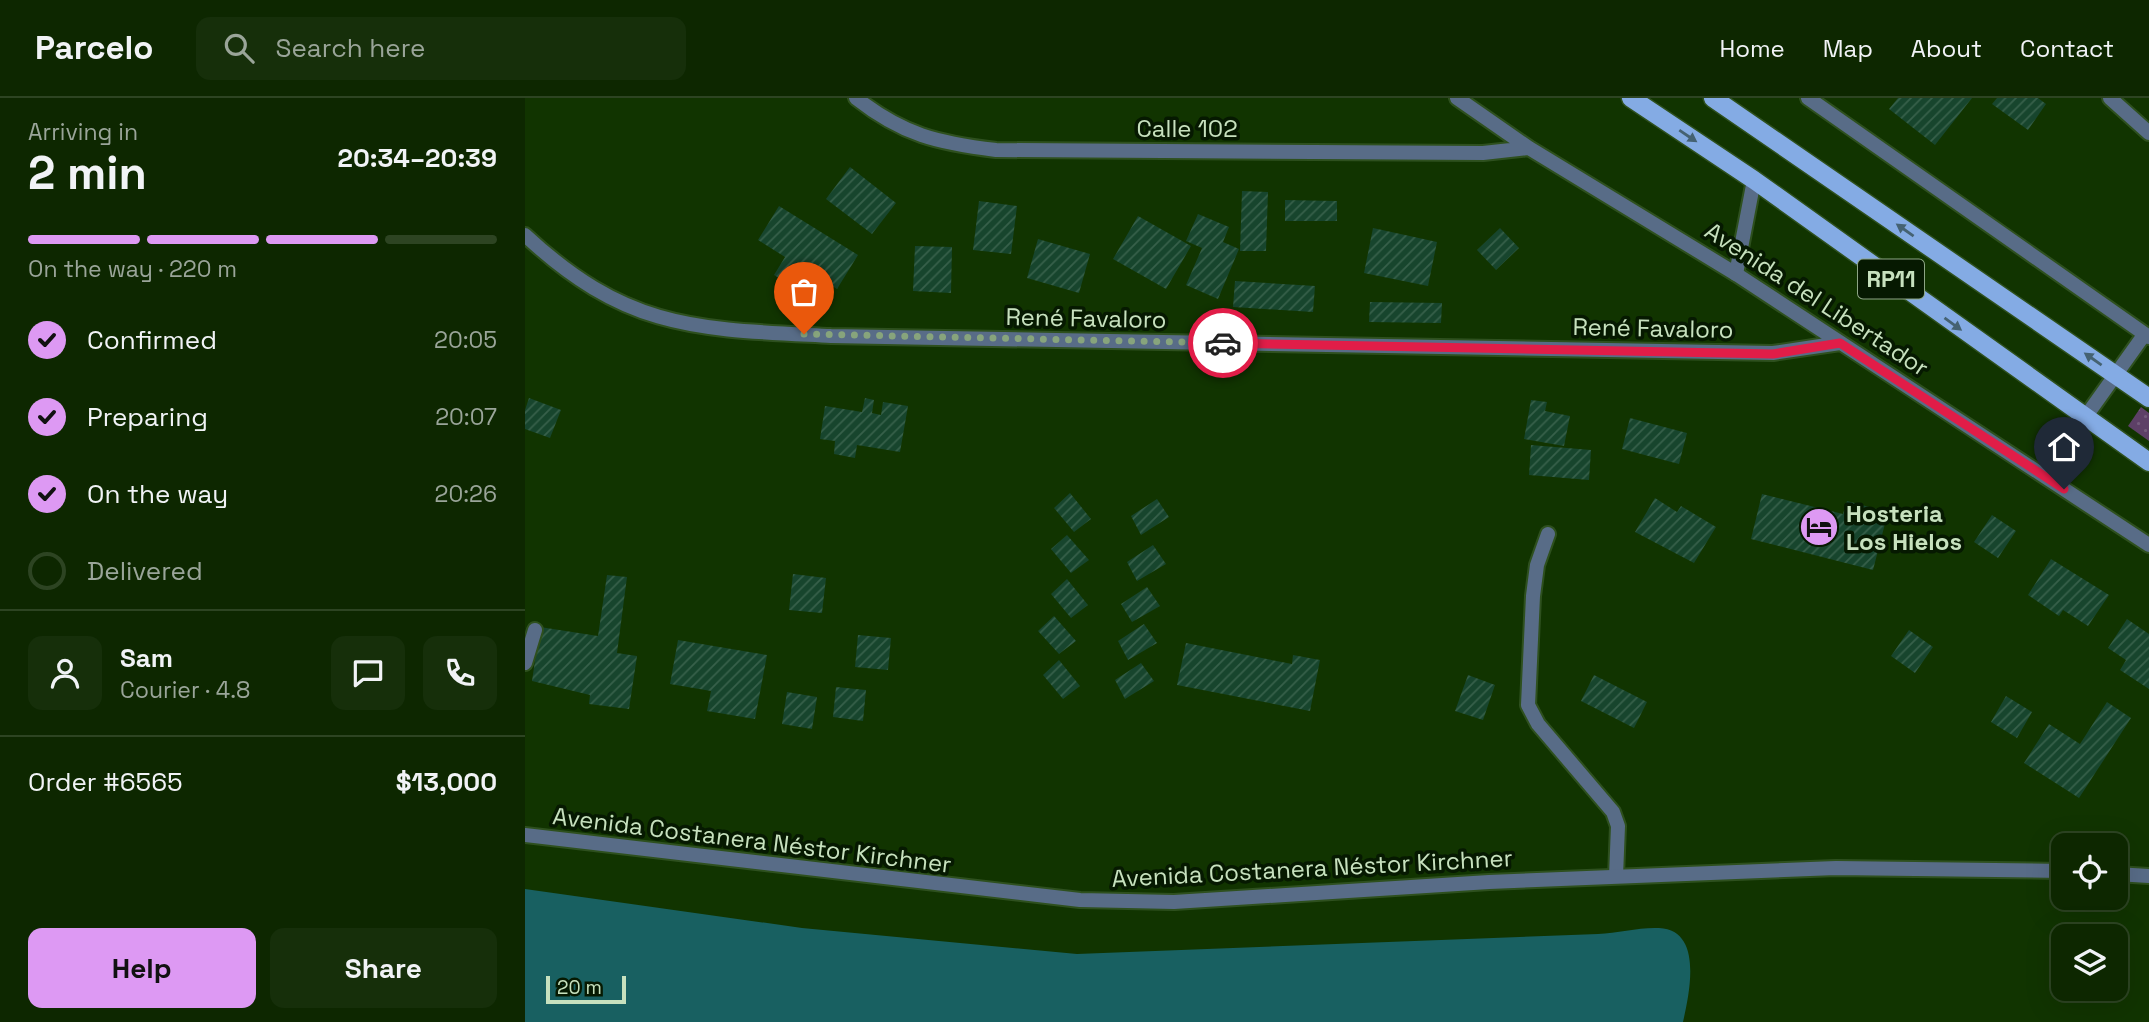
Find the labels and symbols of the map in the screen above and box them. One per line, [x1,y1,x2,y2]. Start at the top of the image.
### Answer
street label: Calle 102 [1136,113,1238,144]
one-way arrow [1678,129,1697,142]
street label: Avenida del Libertador [1699,215,1935,383]
one-way arrow [1896,224,1915,237]
road number: RP11 [1858,260,1924,298]
pin [774,262,834,334]
street label: René Favaloro [1005,301,1167,335]
courier [1188,308,1258,378]
street label: René Favaloro [1572,311,1734,345]
one-way arrow [1944,317,1962,331]
one-way arrow [2084,352,2102,366]
pin [2034,417,2094,489]
place label: Hosteria Los Hielos [1846,498,1962,557]
hotel icon: Hosteria Los Hielos [1798,506,1840,548]
street label: Avenida Costanera Néstor Kirchner [551,800,953,880]
street label: Avenida Costanera Néstor Kirchner [1111,842,1513,894]
scale bar [546,973,627,1005]

